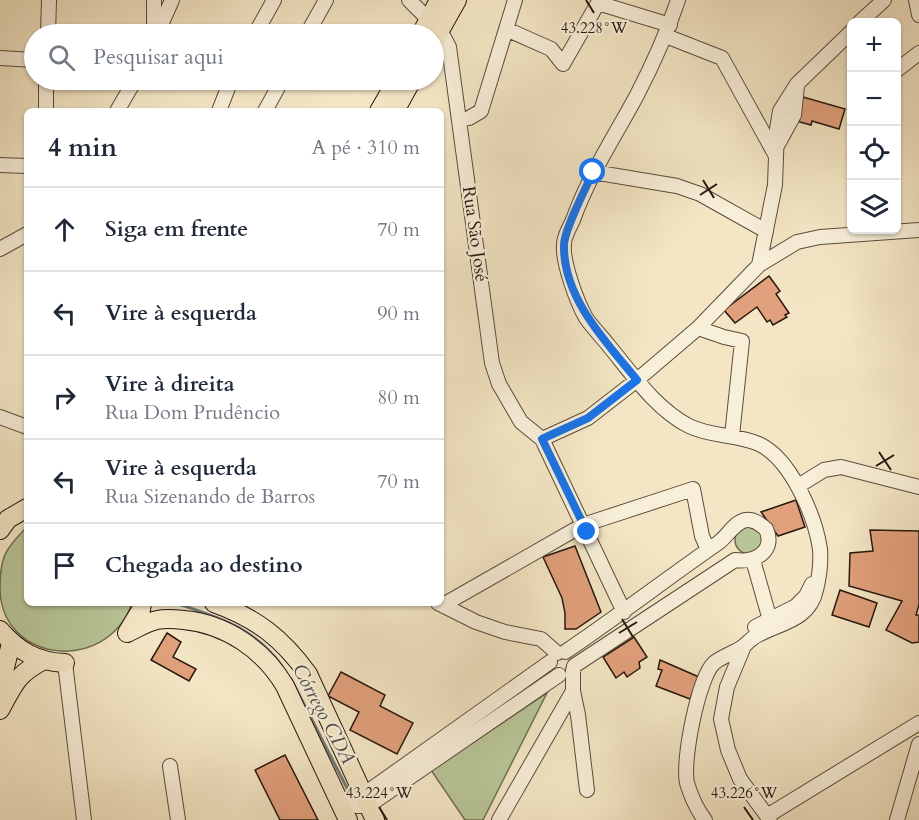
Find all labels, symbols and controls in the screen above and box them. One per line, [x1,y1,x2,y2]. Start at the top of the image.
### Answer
text: 43.228°W [561,18,628,38]
map controls [847,18,901,234]
button: + [847,18,901,72]
search box [24,24,444,90]
icon: search [45,41,78,74]
text: Pesquisar aqui [93,42,224,72]
button: − [847,72,901,126]
button: locate [847,126,901,180]
text: 4 min [48,130,117,165]
text: A pé · 310 m [312,134,420,161]
route start [579,158,605,184]
button: layers [847,180,901,234]
street label: Rua São José [456,185,494,283]
icon: ahead [48,213,81,246]
text: Siga em frente [105,214,248,244]
text: 70 m [377,216,420,243]
icon: left [48,297,81,330]
text: Vire à esquerda [105,298,257,328]
text: 90 m [377,300,420,327]
text: Vire à direita [105,369,235,399]
icon: right [48,381,81,414]
text: 80 m [377,384,420,411]
text: Rua Dom Prudêncio [105,399,280,426]
text: Vire à esquerda [105,453,257,483]
icon: left [48,465,81,498]
text: 70 m [377,468,420,495]
text: Rua Sizenando de Barros [105,483,315,510]
route end [573,518,599,544]
icon: arrive [48,549,81,582]
text: Chegada ao destino [105,550,303,580]
water label: Córrego CDA [286,659,362,769]
text: 43.224°W [346,783,413,803]
text: 43.226°W [711,783,778,803]

